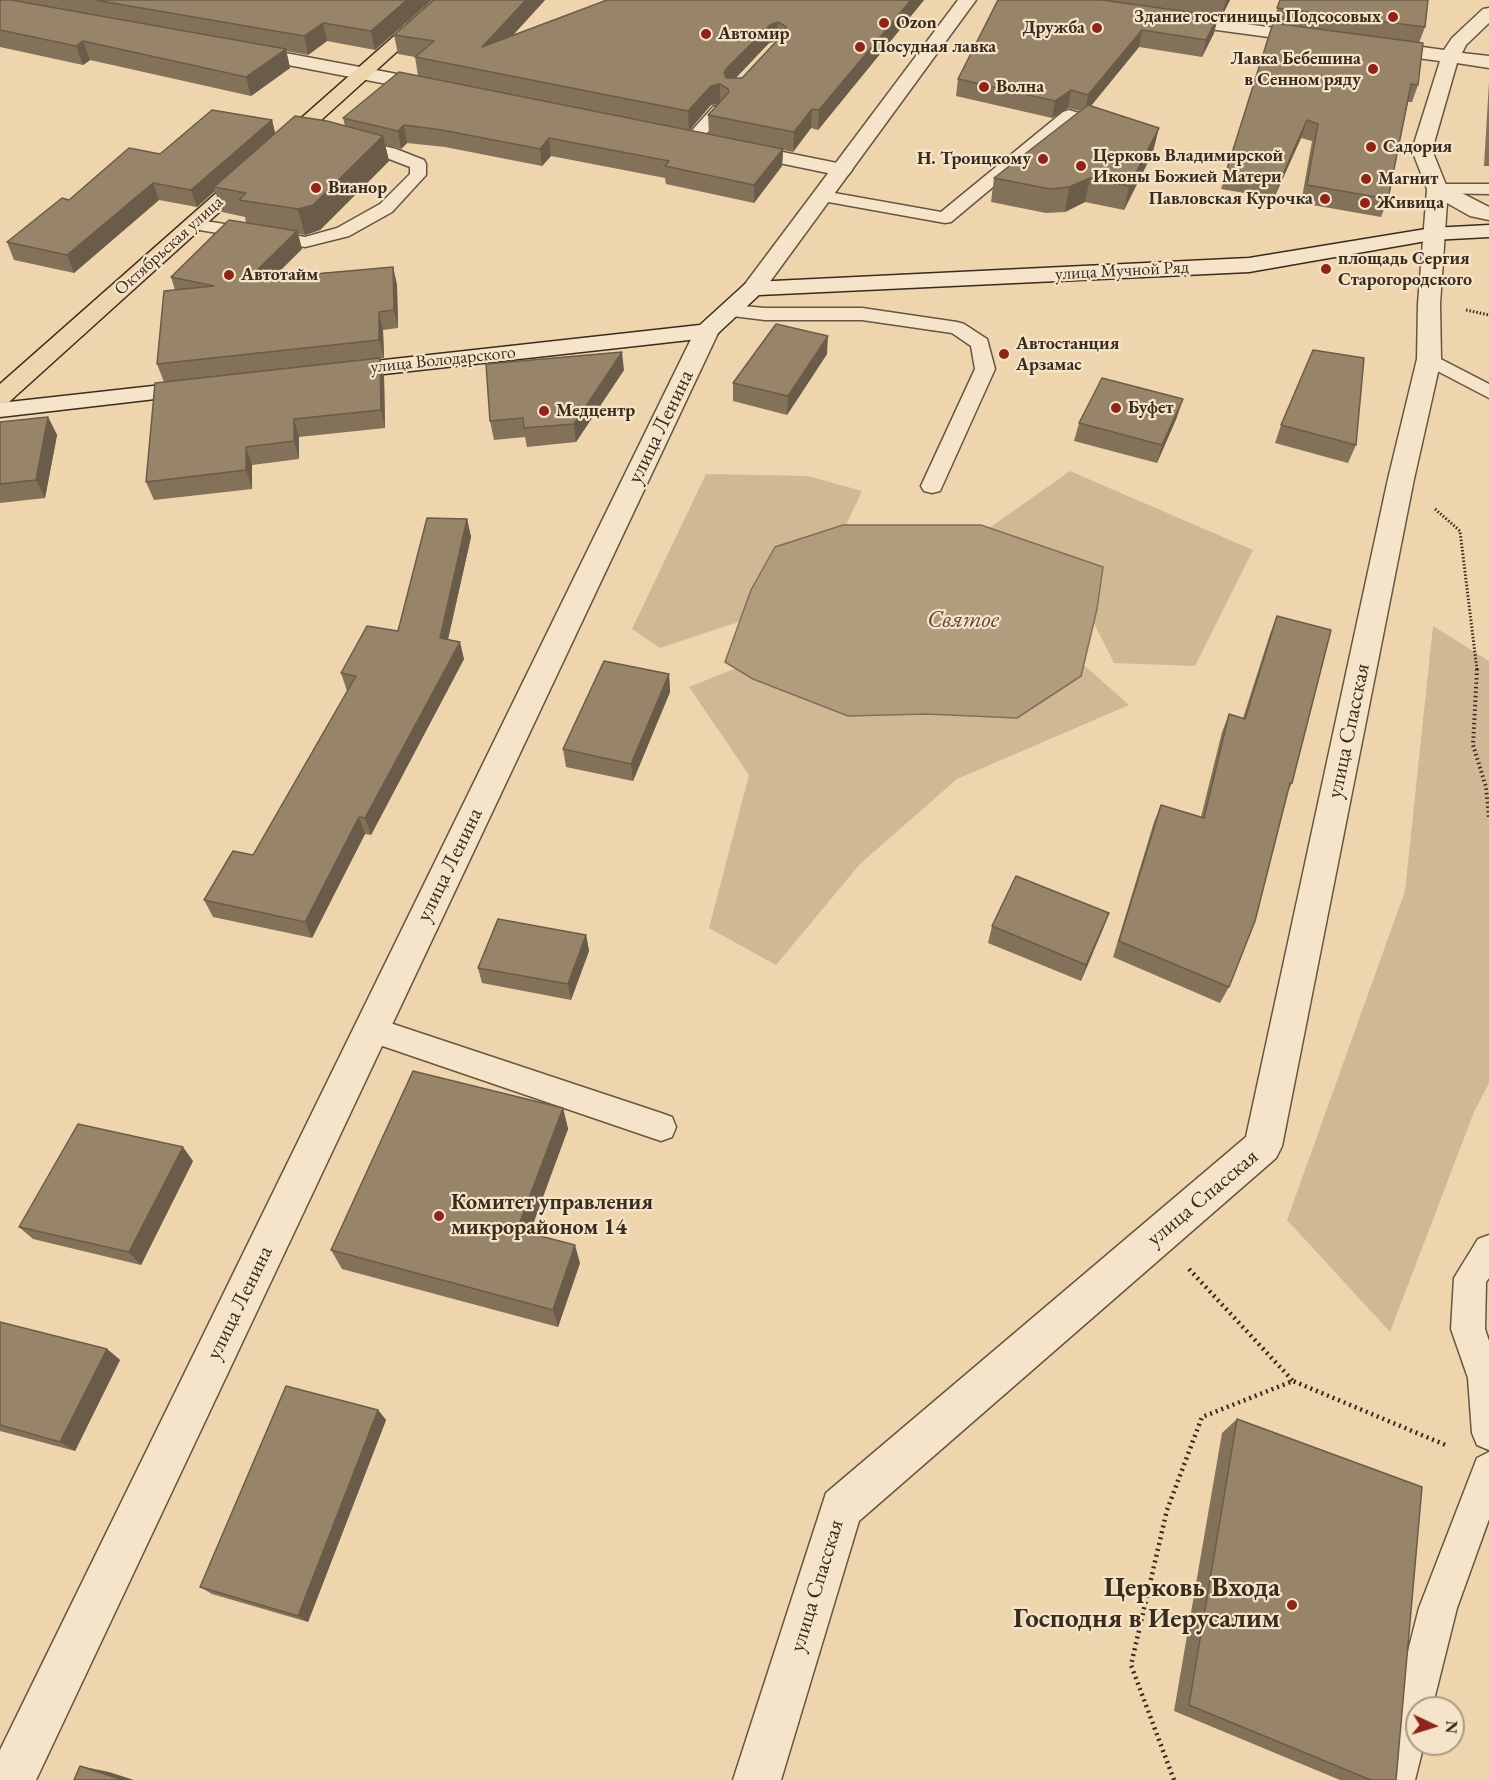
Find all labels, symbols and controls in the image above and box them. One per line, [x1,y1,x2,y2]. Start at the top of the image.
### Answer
place label: Здание гостиницы Подсосовых [1134,6,1381,28]
marker: Здание гостиницы Подсосовых [1386,10,1400,24]
place label: Ozon [896,12,937,34]
marker: Ozon [877,16,891,30]
place label: Дружба [1023,17,1085,39]
marker: Дружба [1090,21,1104,35]
place label: Автомир [718,23,789,45]
marker: Автомир [699,27,713,41]
place label: Посудная лавка [872,36,996,58]
marker: Посудная лавка [853,40,867,54]
place label: Лавка Бебешина в Сенном ряду [1230,48,1361,90]
marker: Лавка Бебешина в Сенном ряду [1366,62,1380,76]
place label: Волна [996,76,1044,98]
marker: Волна [977,80,991,94]
place label: Садория [1383,136,1452,158]
marker: Садория [1364,140,1378,154]
place label: Церковь Владимирской Иконы Божией Матери [1093,145,1283,188]
place label: Н. Троицкому [917,148,1031,170]
marker: Н. Троицкому [1036,152,1050,166]
marker: Церковь Владимирской Иконы Божией Матери [1074,159,1088,173]
place label: Магнит [1378,168,1438,190]
marker: Магнит [1359,172,1373,186]
place label: Вианор [328,177,387,199]
marker: Вианор [309,181,323,195]
place label: Павловская Курочка [1149,188,1313,210]
street label: Октябрьская улица [110,192,228,300]
marker: Павловская Курочка [1318,192,1332,206]
place label: Живица [1377,192,1444,214]
marker: Живица [1358,196,1372,210]
place label: площадь Сергия Старогородского [1338,248,1472,290]
street label: улица Мучной Ряд [1054,257,1190,285]
marker: площадь Сергия Старогородского [1319,262,1333,276]
place label: Автотайм [241,264,318,286]
marker: Автотайм [222,268,236,282]
place label: Автостанция Арзамас [1016,333,1119,376]
street label: улица Володарского [369,342,517,378]
marker: Автостанция Арзамас [997,347,1011,361]
street label: улица Ленина [622,366,700,488]
place label: Буфет [1128,397,1174,419]
place label: Медцентр [556,400,635,422]
marker: Буфет [1109,401,1123,415]
marker: Медцентр [537,404,551,418]
water label: Святое [927,606,999,634]
street label: улица Спасская [1322,661,1376,801]
street label: улица Ленина [411,804,489,926]
street label: улица Спасская [1142,1144,1264,1252]
place label: Комитет управления микрорайоном 14 [451,1190,653,1242]
marker: Комитет управления микрорайоном 14 [432,1209,446,1223]
street label: улица Ленина [201,1242,279,1364]
street label: улица Спасская [784,1517,850,1655]
place label: Церковь Входа Господня в Иерусалим [1013,1573,1280,1636]
marker: Церковь Входа Господня в Иерусалим [1285,1598,1299,1612]
north arrow [1405,1696,1465,1756]
text: N [1441,1720,1462,1734]

